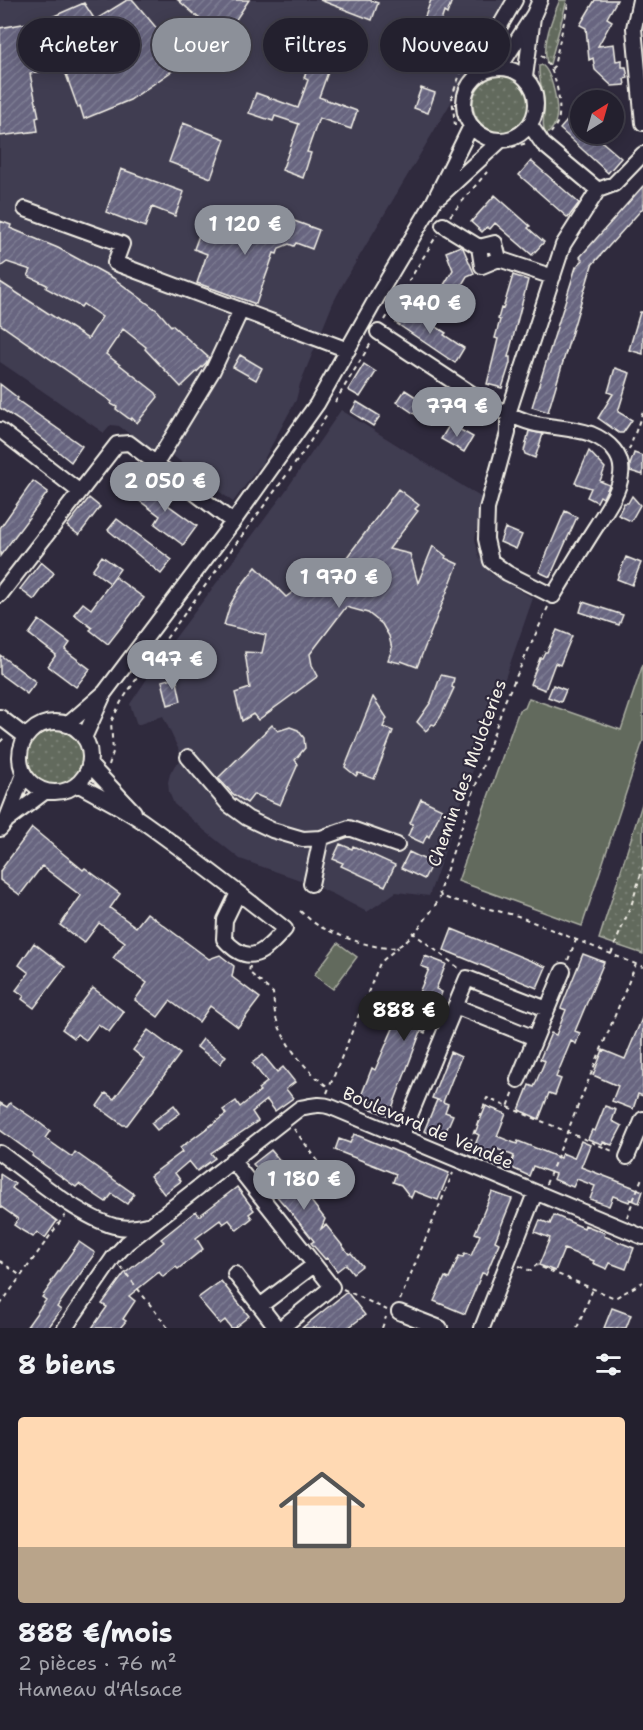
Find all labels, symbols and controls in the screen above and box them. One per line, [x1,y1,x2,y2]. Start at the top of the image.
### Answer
chip: Acheter [18,18,140,72]
chip: Louer [152,18,251,72]
chip: Filtres [263,18,368,72]
chip: Nouveau [380,18,510,72]
north arrow [570,90,624,144]
map controls [570,90,624,144]
pin: 1 120 € [190,205,300,256]
text: 1 120 € [209,211,281,237]
pin: 740 € [388,284,472,335]
text: 740 € [399,290,461,316]
pin: 779 € [415,387,499,438]
text: 779 € [426,393,488,419]
pin: 2 050 € [110,462,220,513]
text: 2 050 € [124,468,206,494]
pin: 1 970 € [284,558,394,609]
text: 1 970 € [300,564,378,590]
pin: 947 € [130,640,214,691]
text: 947 € [141,646,203,672]
street label: Chemin des Muloteries [422,676,512,870]
pin: 888 € [362,991,446,1042]
text: 888 € [372,997,436,1023]
street label: Boulevard de Vendée [339,1081,517,1175]
pin: 1 180 € [249,1160,359,1211]
text: 1 180 € [267,1166,341,1192]
text: 8 biens [18,1347,116,1382]
icon: filters [592,1348,625,1381]
icon: home [268,1456,376,1564]
text: 888 €/mois [18,1615,172,1650]
text: 2 pièces · 76 m² [18,1650,177,1676]
text: Hameau d'Alsace [18,1676,183,1702]

